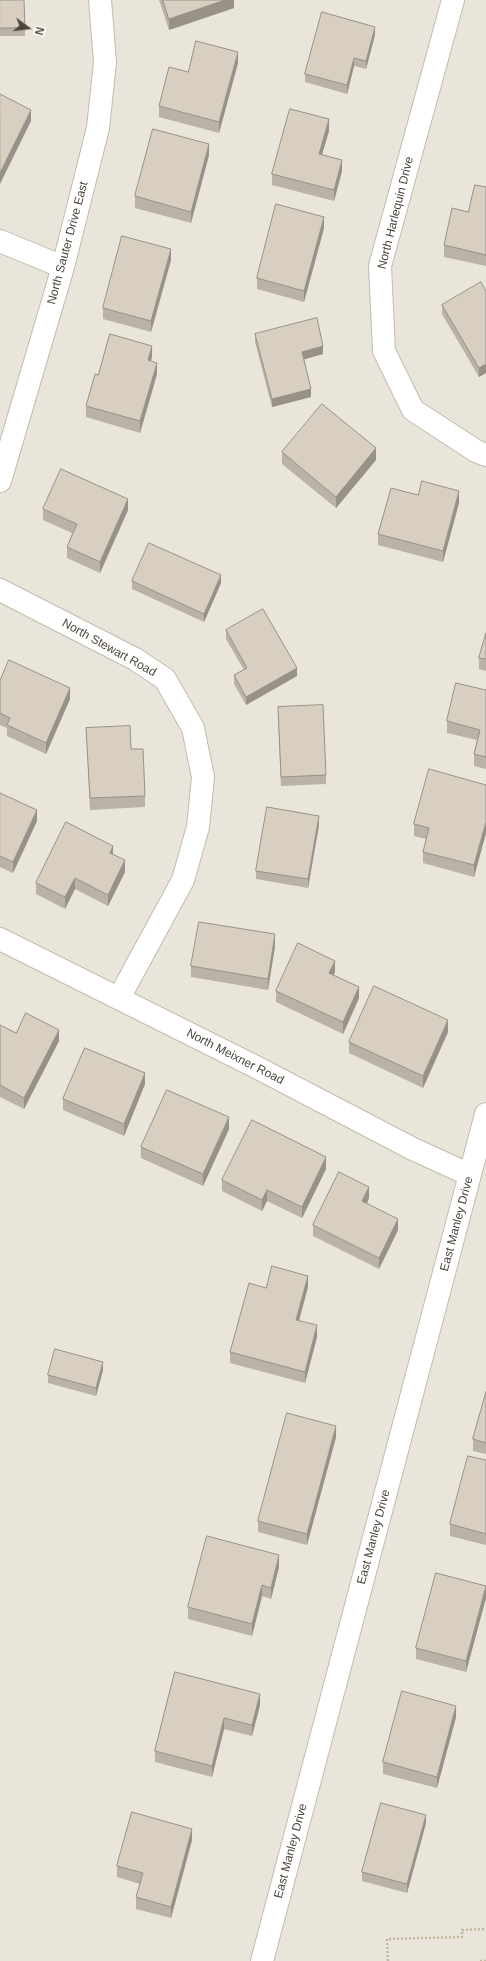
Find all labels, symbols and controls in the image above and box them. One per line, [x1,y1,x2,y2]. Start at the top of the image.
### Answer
north arrow [8,8,48,48]
text: N [33,26,46,36]
street label: North Harlequin Drive [375,155,417,271]
street label: North Sauter Drive East [45,180,91,306]
street label: North Stewart Road [59,616,159,680]
street label: North Meixner Road [184,1026,286,1088]
street label: East Manley Drive [437,1175,477,1273]
street label: East Manley Drive [354,1488,394,1586]
street label: East Manley Drive [271,1802,311,1900]

